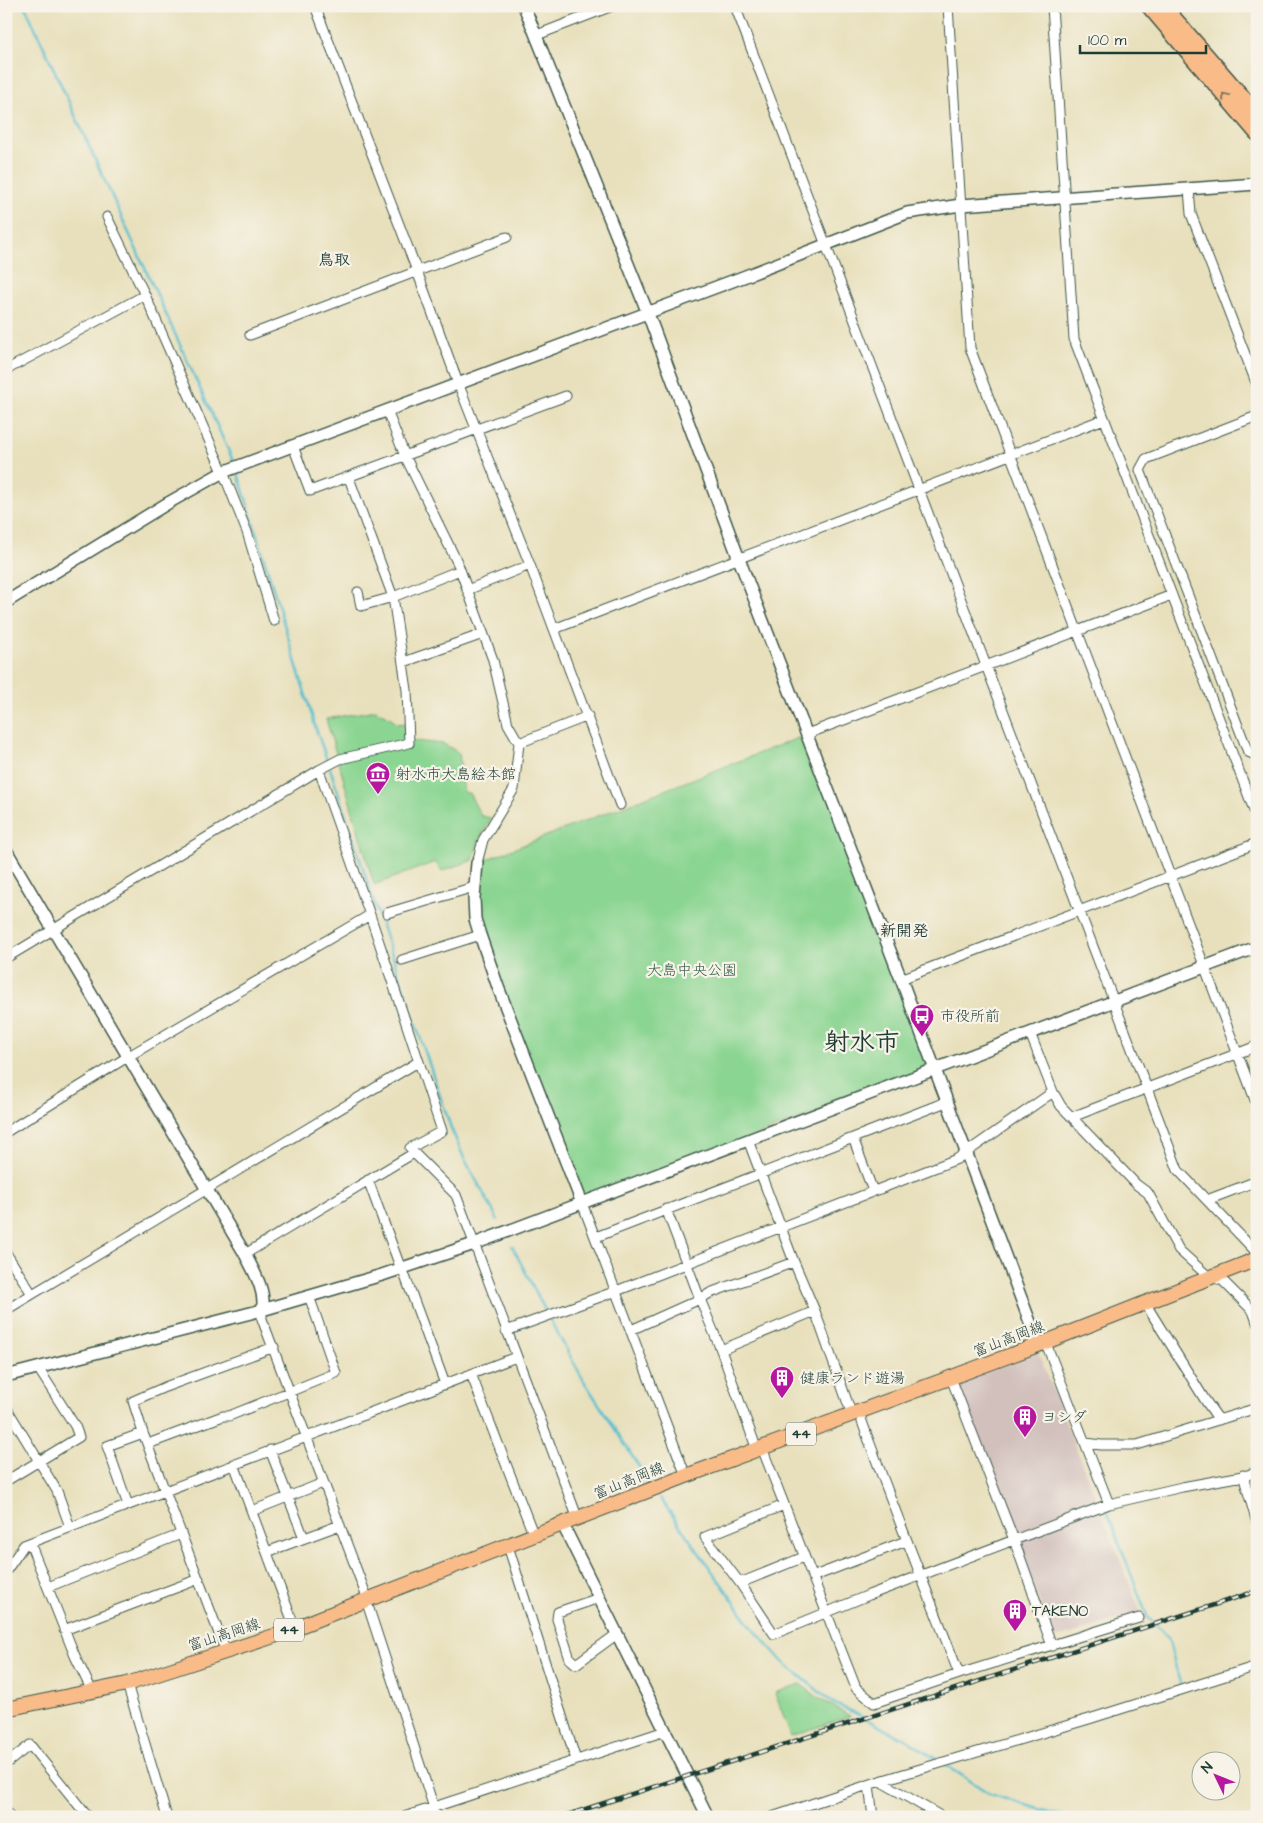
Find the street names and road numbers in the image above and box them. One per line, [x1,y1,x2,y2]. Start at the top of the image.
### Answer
street label: 富山高岡線 [970,1316,1048,1362]
road number: 44 [786,1422,816,1446]
street label: 富山高岡線 [590,1457,668,1505]
street label: 富山高岡線 [185,1613,263,1657]
road number: 44 [274,1618,304,1642]

